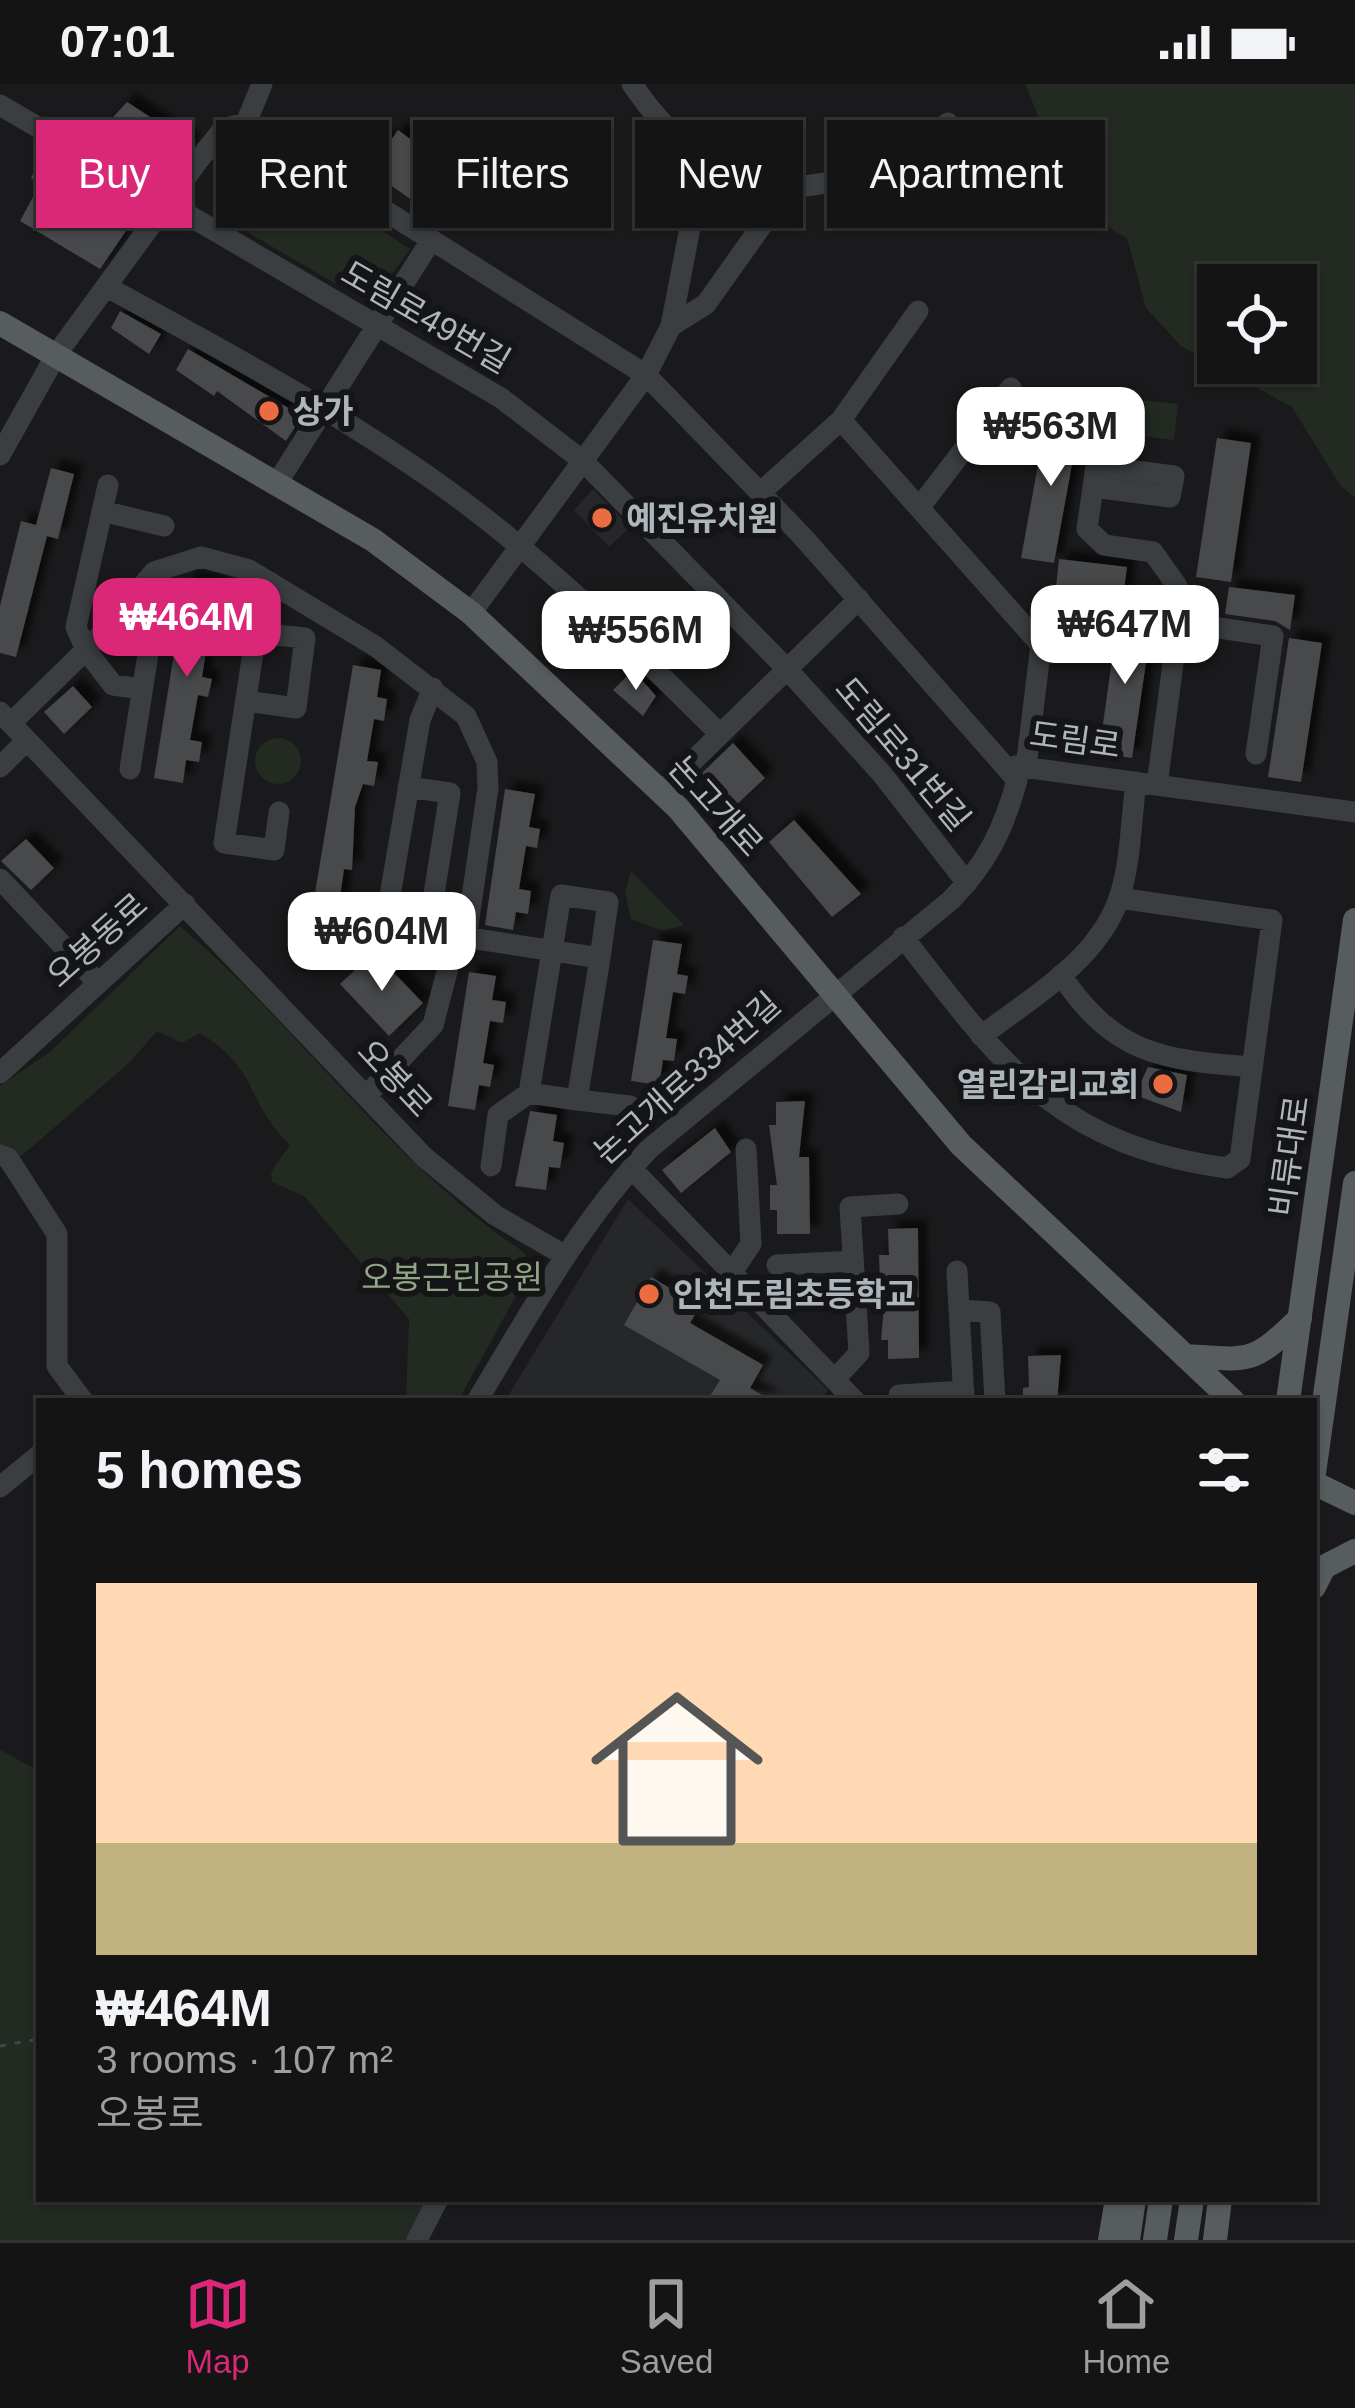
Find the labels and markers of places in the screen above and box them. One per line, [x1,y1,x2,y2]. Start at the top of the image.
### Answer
pin: ₩563M [967,387,1135,489]
place label: 상가 [293,393,354,430]
marker: 상가 [256,398,282,424]
place label: 예진유치원 [626,500,778,537]
marker: 예진유치원 [589,505,615,531]
pin: ₩464M [103,578,271,680]
pin: ₩647M [1041,585,1209,687]
pin: ₩556M [552,591,720,693]
pin: ₩604M [298,892,466,994]
place label: 열린감리교회 [957,1066,1139,1103]
marker: 열린감리교회 [1150,1071,1176,1097]
place label: 인천도림초등학교 [673,1276,916,1313]
marker: 인천도림초등학교 [636,1281,662,1307]

